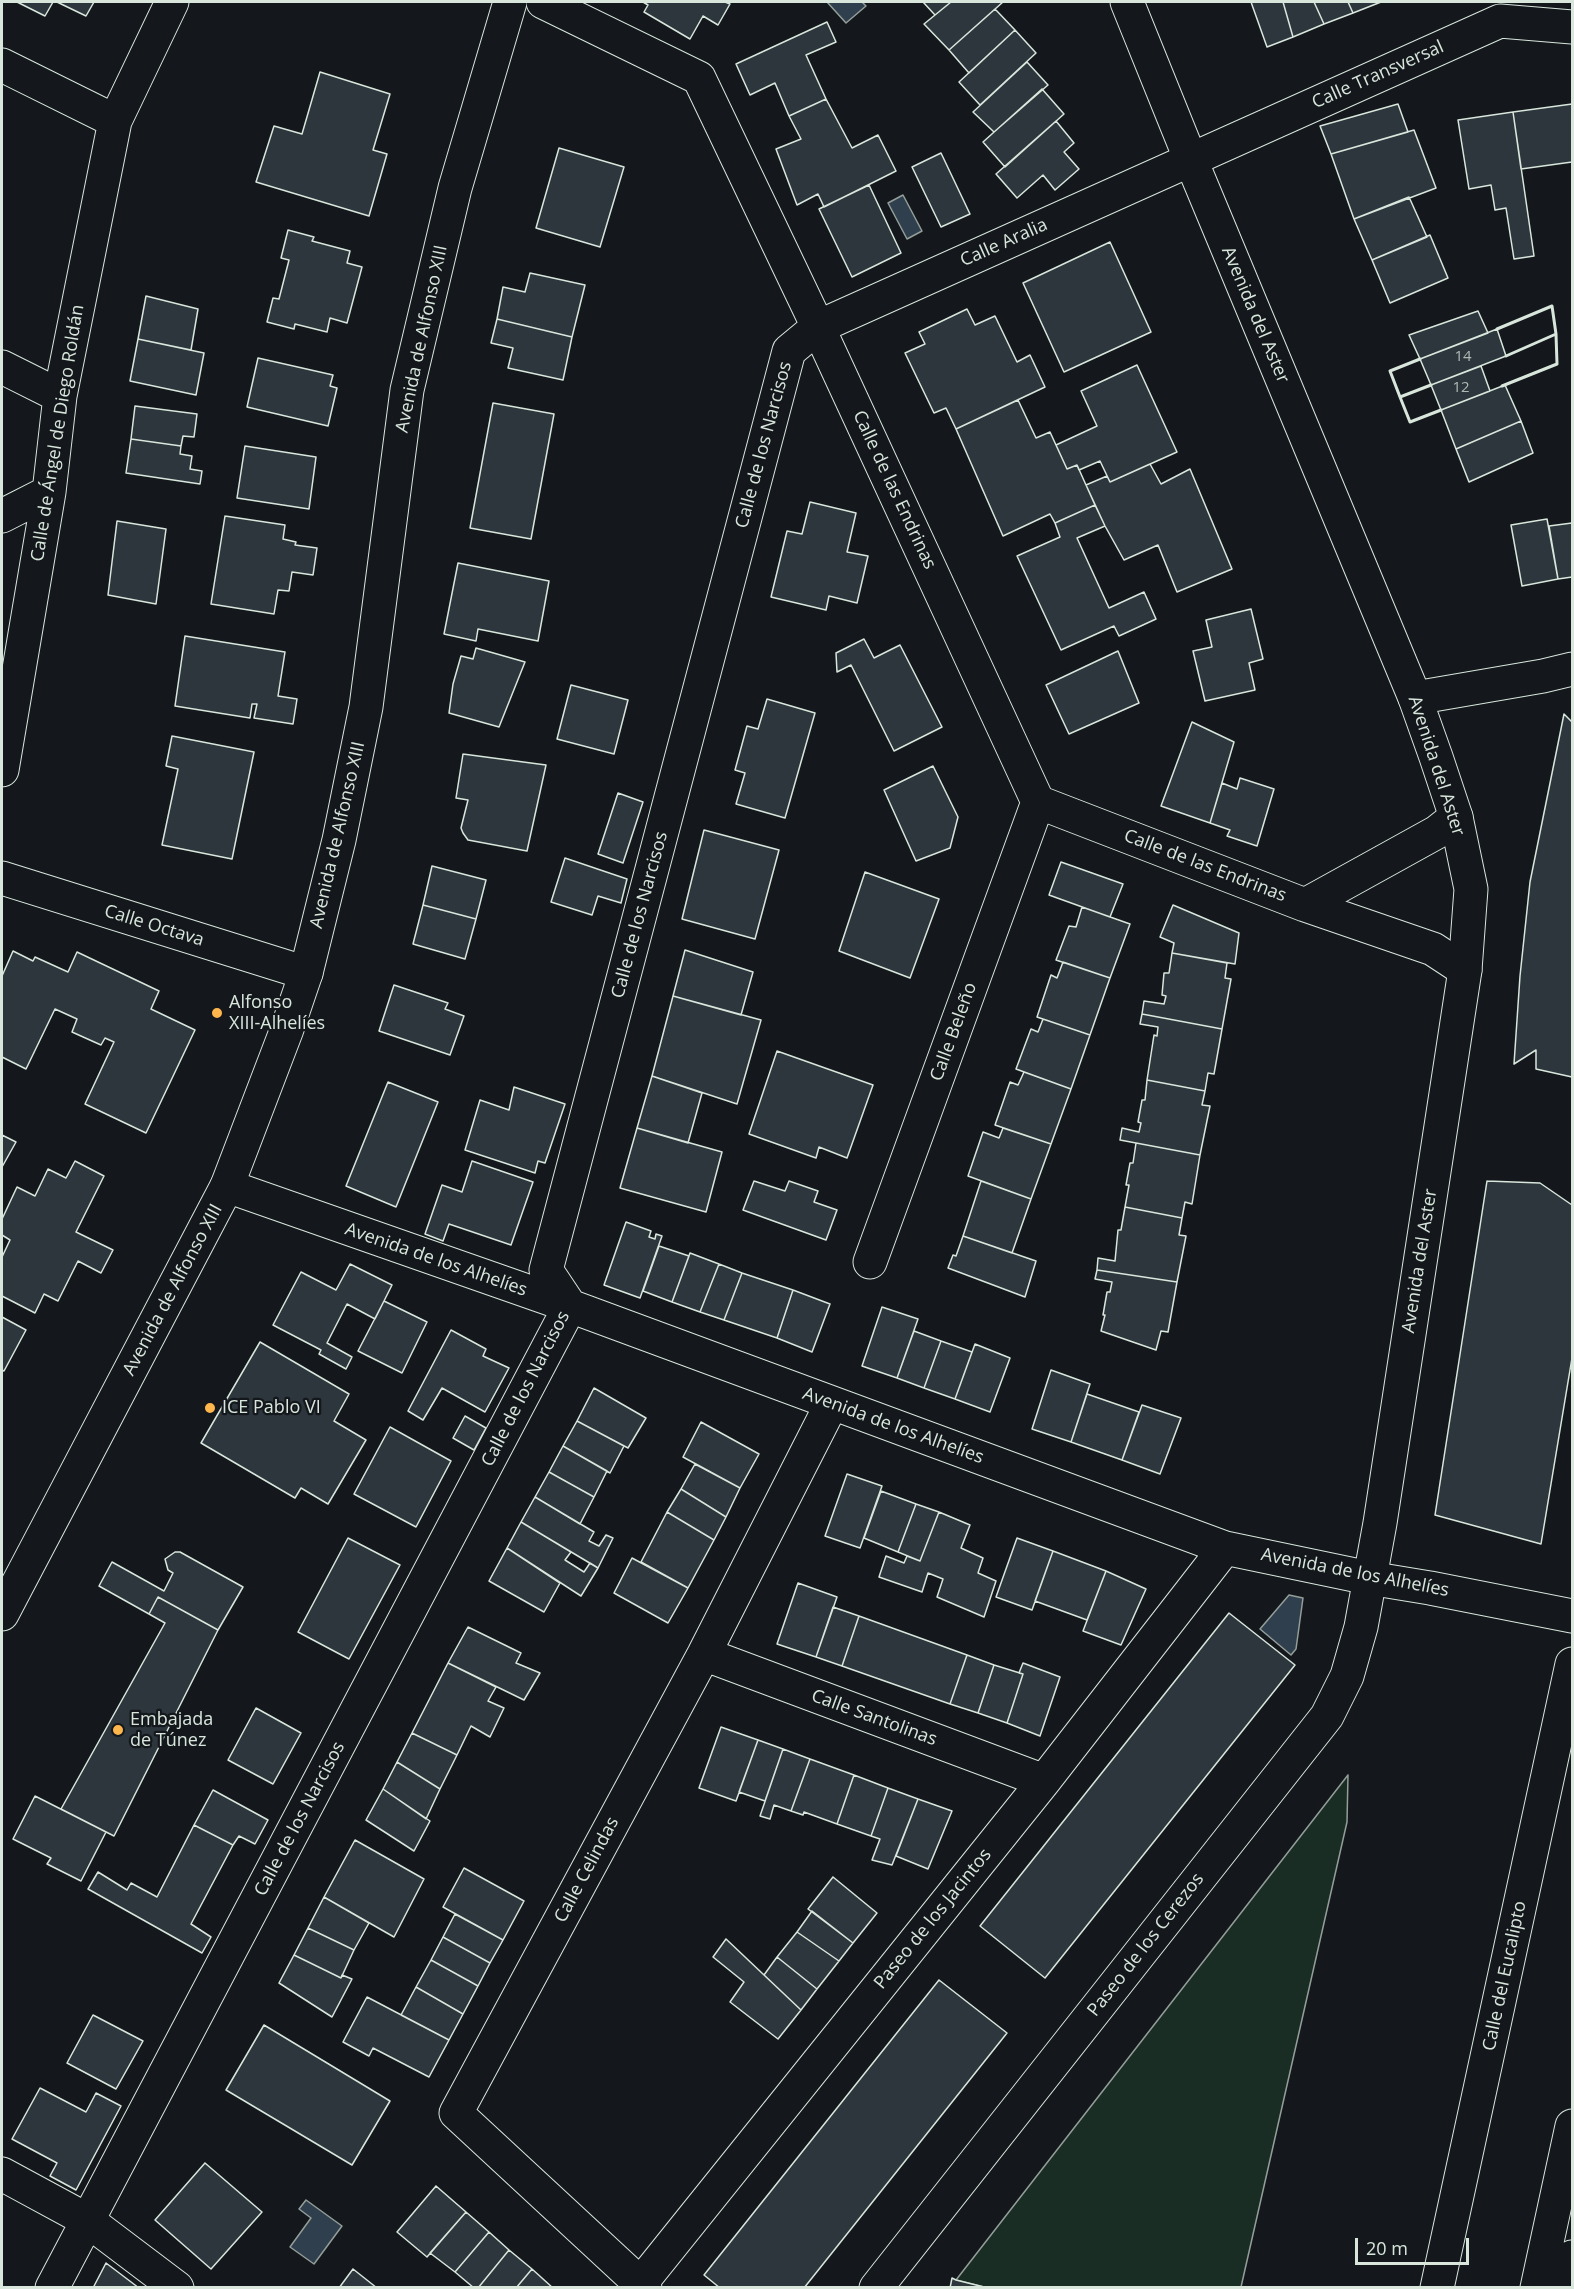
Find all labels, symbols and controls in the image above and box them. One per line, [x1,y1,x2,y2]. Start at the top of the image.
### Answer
street label: Calle Transversal [1309,36,1447,114]
street label: Calle Aralia [957,214,1051,272]
street label: Avenida de Alfonso XIII [392,243,452,435]
street label: Avenida del Aster [1217,244,1293,386]
street label: Calle de Ángel de Diego Roldán [27,303,89,563]
house number: 14 [1454,348,1472,366]
street label: Calle de los Narcisos [731,359,797,531]
house number: 12 [1452,379,1470,397]
street label: Calle de las Endrinas [848,407,940,573]
street label: Avenida del Aster [1403,693,1469,839]
street label: Avenida de Alfonso XIII [306,740,370,930]
street label: Calle de las Endrinas [1121,825,1289,907]
street label: Calle de los Narcisos [607,829,673,1001]
street label: Calle Octava [101,901,207,951]
street label: Calle Beleño [926,980,982,1084]
place label: Alfonso XIII-Alhelíes [229,992,325,1034]
marker: Alfonso XIII-Alhelíes [210,1006,224,1020]
street label: Avenida del Aster [1398,1187,1442,1335]
street label: Avenida de Alfonso XIII [119,1201,227,1379]
street label: Avenida de los Alhelíes [342,1219,530,1301]
street label: Calle de los Narcisos [477,1308,575,1470]
street label: Avenida de los Alhelíes [800,1383,986,1469]
place label: ICE Pablo VI [222,1397,321,1419]
marker: ICE Pablo VI [203,1401,217,1415]
street label: Avenida de los Alhelíes [1259,1544,1451,1602]
street label: Calle Santolinas [808,1685,940,1751]
place label: Embajada de Túnez [130,1709,213,1752]
marker: Embajada de Túnez [111,1723,125,1737]
street label: Calle de los Narcisos [250,1738,350,1900]
street label: Calle Celindas [550,1814,624,1926]
street label: Paseo de los Jacintos [870,1844,996,1994]
street label: Paseo de los Cerezos [1083,1869,1209,2021]
street label: Calle del Eucalipto [1479,1899,1531,2053]
scale bar [1358,2226,1472,2264]
text: 20 m [1366,2236,1408,2260]

